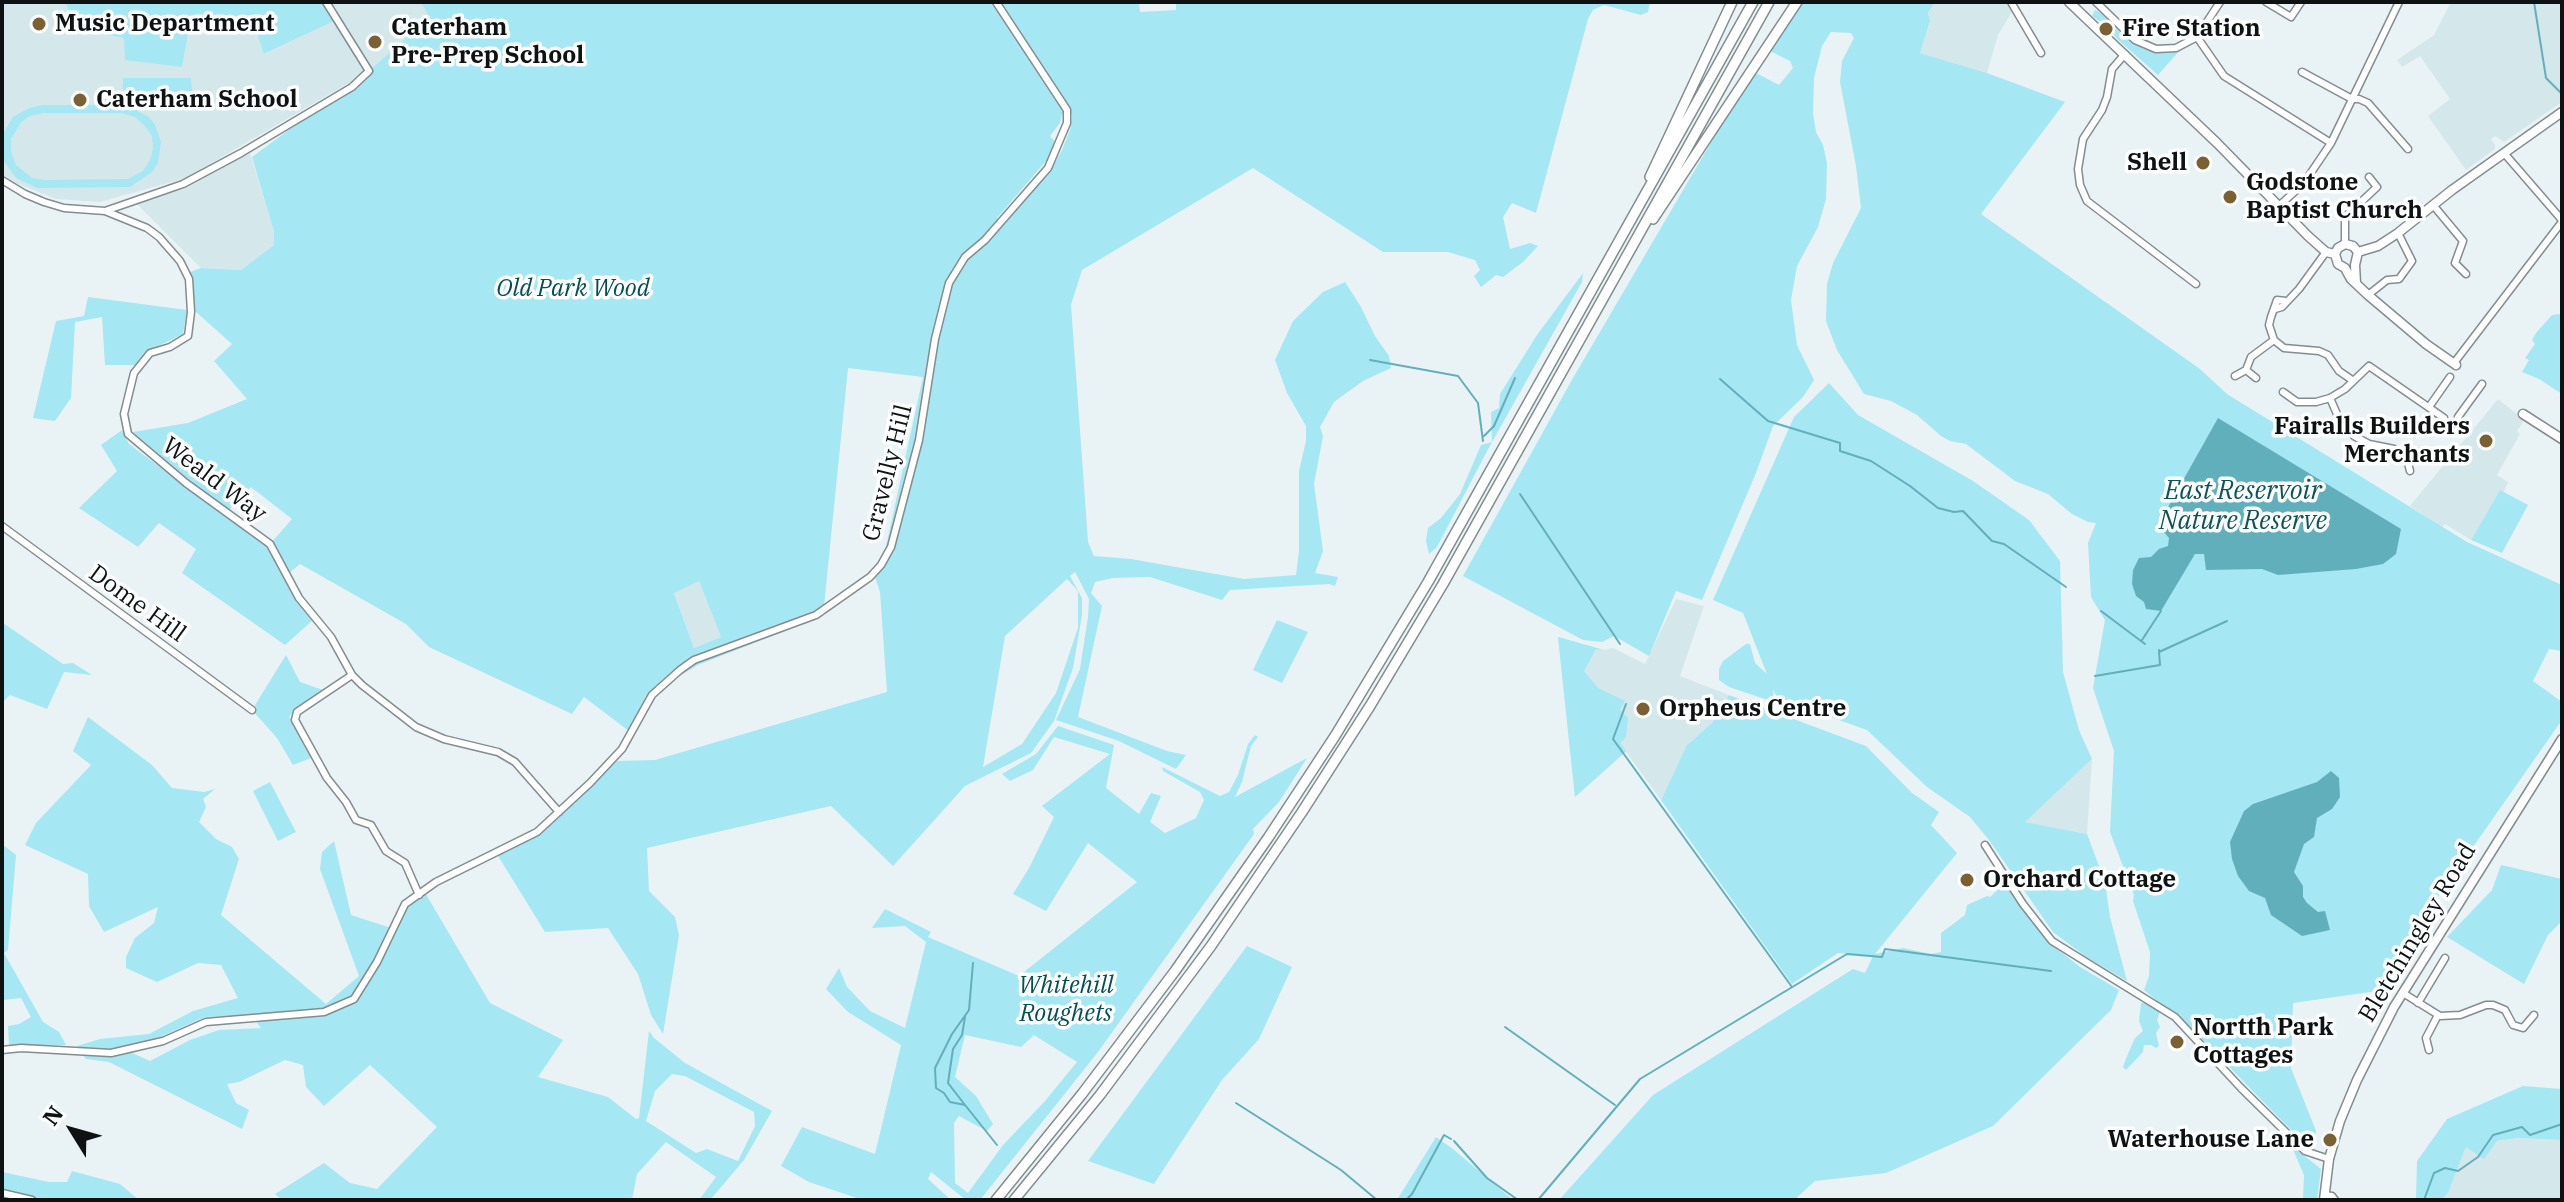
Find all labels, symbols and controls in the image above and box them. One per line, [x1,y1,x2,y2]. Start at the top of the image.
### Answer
place label: Music Department [55,10,274,38]
place label: Caterham Pre-Prep School [391,14,584,70]
marker: Music Department [30,15,48,33]
place label: Fire Station [2122,15,2261,43]
marker: Fire Station [2097,20,2115,38]
marker: Caterham Pre-Prep School [366,33,384,51]
place label: Caterham School [96,86,298,114]
marker: Caterham School [71,91,89,109]
place label: Shell [2127,149,2187,177]
marker: Shell [2194,154,2212,172]
place label: Godstone Baptist Church [2246,169,2423,225]
marker: Godstone Baptist Church [2221,188,2239,206]
park label: Old Park Wood [496,275,650,303]
street label: Gravelly Hill [857,402,919,544]
place label: Fairalls Builders Merchants [2274,413,2470,469]
street label: Weald Way [156,431,272,529]
marker: Fairalls Builders Merchants [2477,432,2495,450]
water label: East Reservoir Nature Reserve [2159,475,2327,536]
street label: Dome Hill [83,559,191,649]
place label: Orpheus Centre [1659,695,1846,723]
marker: Orpheus Centre [1634,700,1652,718]
street label: Bletchingley Road [2353,838,2483,1028]
place label: Orchard Cottage [1983,866,2176,894]
marker: Orchard Cottage [1958,871,1976,889]
park label: Whitehill Roughets [1018,972,1114,1028]
place label: Nortth Park Cottages [2193,1014,2333,1070]
marker: Nortth Park Cottages [2168,1033,2186,1051]
north arrow [32,1090,112,1170]
text: N [36,1100,69,1131]
place label: Waterhouse Lane [2108,1126,2314,1154]
marker: Waterhouse Lane [2321,1131,2339,1149]

